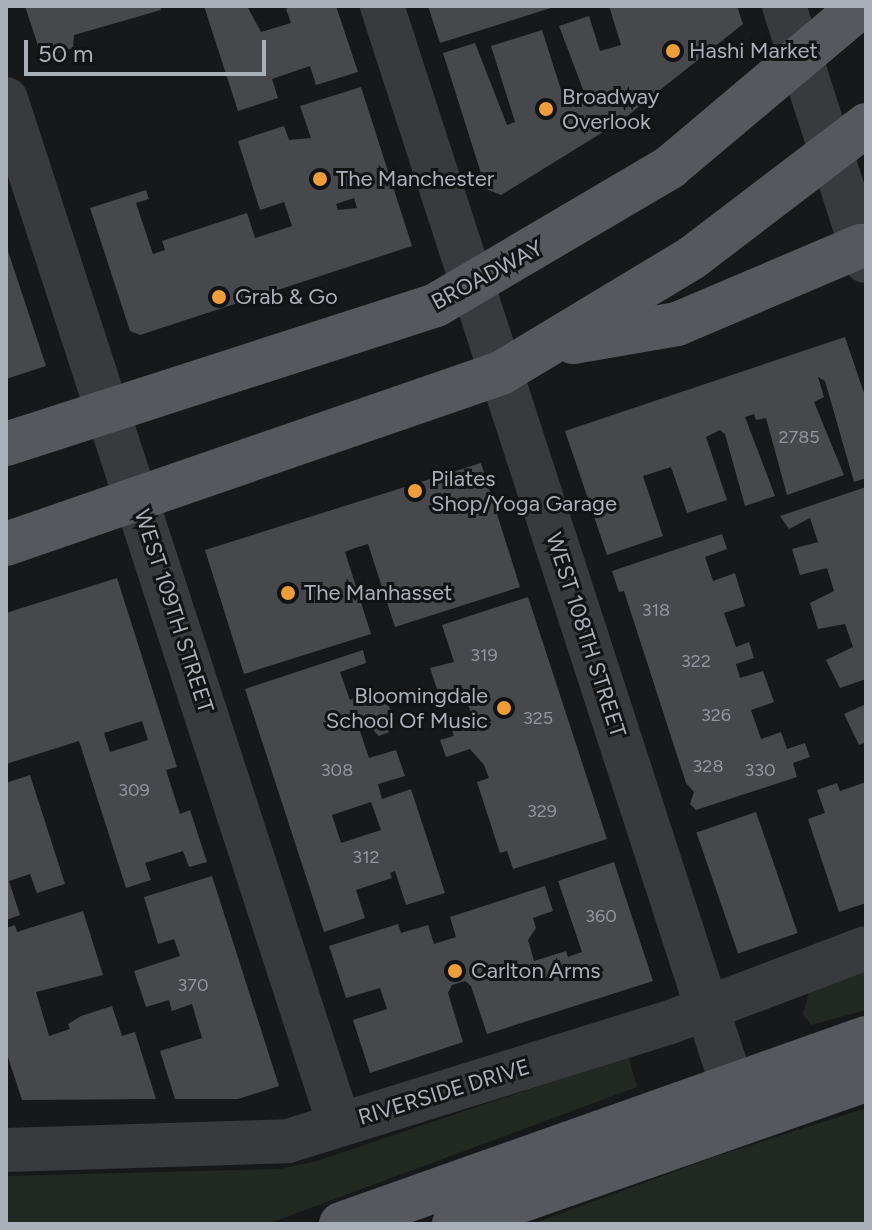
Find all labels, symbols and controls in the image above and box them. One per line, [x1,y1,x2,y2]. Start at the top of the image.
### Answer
scale bar [28,24,270,74]
place label: Hashi Market [689,38,818,64]
text: 50 m [38,39,94,68]
marker: Hashi Market [664,42,682,60]
place label: Broadway Overlook [562,83,659,134]
marker: Broadway Overlook [537,100,555,118]
place label: The Manchester [336,166,494,192]
marker: The Manchester [311,170,329,188]
street label: BROADWAY [427,235,547,315]
place label: Grab & Go [235,284,338,310]
marker: Grab & Go [210,288,228,306]
house number: 2785 [778,426,820,448]
place label: Pilates Shop/Yoga Garage [431,465,617,516]
marker: Pilates Shop/Yoga Garage [406,482,424,500]
street label: WEST 109TH STREET [129,506,219,716]
street label: WEST 108TH STREET [540,529,632,741]
place label: The Manhasset [304,580,452,606]
marker: The Manhasset [279,584,297,602]
house number: 318 [642,599,670,621]
house number: 319 [470,644,498,666]
house number: 322 [681,650,711,672]
place label: Bloomingdale School Of Music [326,682,488,734]
marker: Bloomingdale School Of Music [495,699,513,717]
house number: 326 [701,704,731,726]
house number: 325 [523,707,553,729]
house number: 328 [693,755,723,777]
house number: 308 [321,759,353,781]
house number: 330 [744,759,776,781]
house number: 309 [118,779,150,801]
house number: 329 [527,800,557,822]
house number: 312 [352,846,380,868]
house number: 360 [585,905,617,927]
place label: Carlton Arms [471,958,600,984]
marker: Carlton Arms [446,962,464,980]
house number: 370 [178,974,208,996]
street label: RIVERSIDE DRIVE [355,1053,533,1131]

